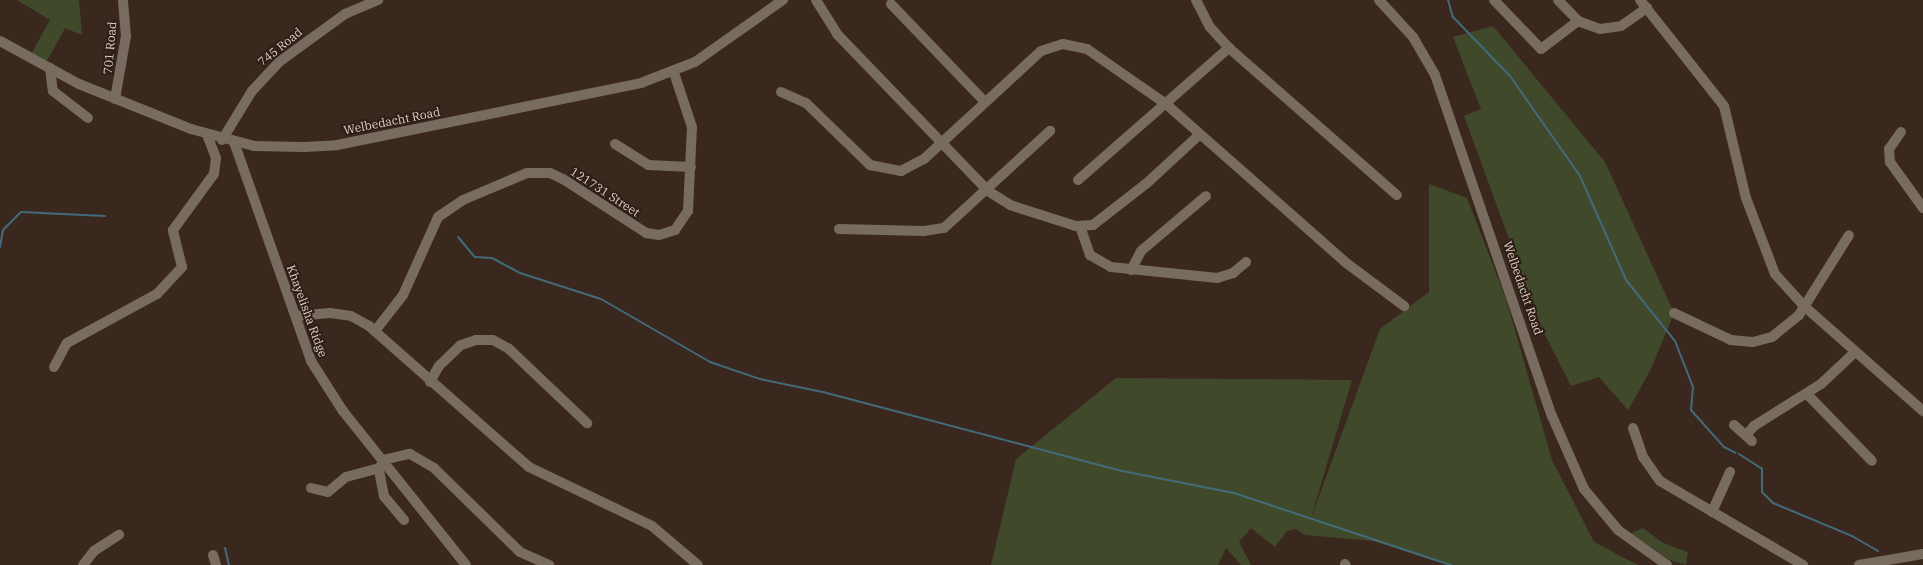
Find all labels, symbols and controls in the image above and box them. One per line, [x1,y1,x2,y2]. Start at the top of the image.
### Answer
street label: 701 Road [101,21,119,75]
street label: 745 Road [255,25,305,69]
street label: Welbedacht Road [342,105,442,137]
street label: 121731 Street [568,164,642,220]
street label: Welbedacht Road [1500,239,1546,337]
street label: Khayelisha Ridge [284,263,330,359]

